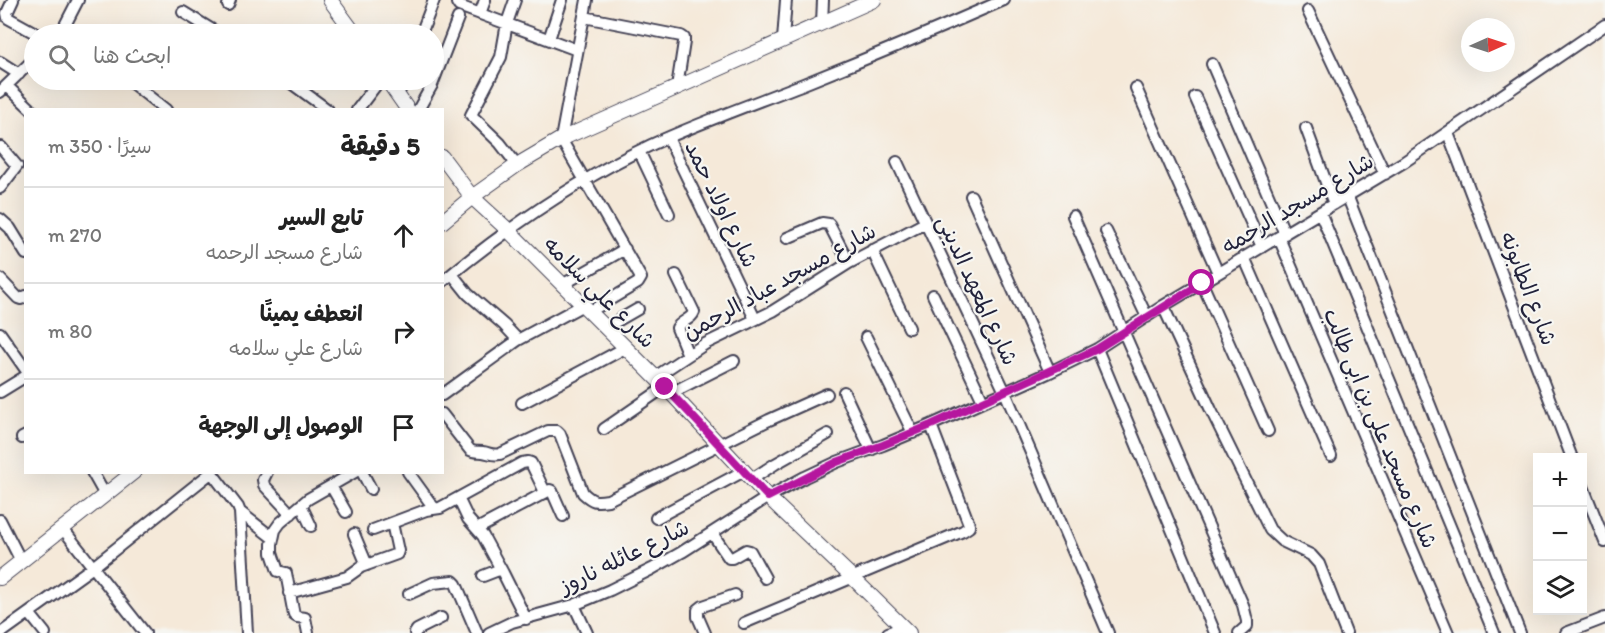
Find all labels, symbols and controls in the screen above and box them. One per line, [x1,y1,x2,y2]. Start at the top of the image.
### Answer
north arrow [1461,18,1515,72]
search box [24,24,444,90]
icon: search [45,41,78,74]
text: ابحث هنا [93,42,172,69]
text: 5 دقيقة [341,130,420,162]
text: سيرًا · 350 m [48,134,152,158]
street label: شارع اولاد حمد [677,136,764,273]
street label: شارع مسجد الرحمه [1216,147,1380,261]
text: تابع السير [280,204,363,231]
street label: شارع المعهد الدينى [929,211,1024,370]
street label: شارع مسجد عباد الرحمن [678,217,882,348]
icon: ahead [387,219,420,252]
text: 270 m [48,223,102,247]
street label: شارع الطابونه [1493,227,1563,350]
street label: شارع علي سلامه [534,231,661,358]
text: شارع مسجد الرحمه [205,240,363,264]
route start [1188,269,1214,295]
text: انعطف يمينًا [260,300,363,327]
street label: شارع مسجد على بن ابى طالب [1316,304,1443,553]
icon: right [387,315,420,348]
text: 80 m [48,319,93,343]
text: شارع علي سلامه [229,336,363,360]
route end [651,373,677,399]
icon: arrive [387,411,420,444]
text: الوصول إلى الوجهة [198,412,363,439]
map controls [1533,453,1587,615]
button: + [1533,453,1587,507]
button: − [1533,507,1587,561]
street label: شارع عائله ناروز [553,513,694,602]
button: layers [1533,561,1587,615]

